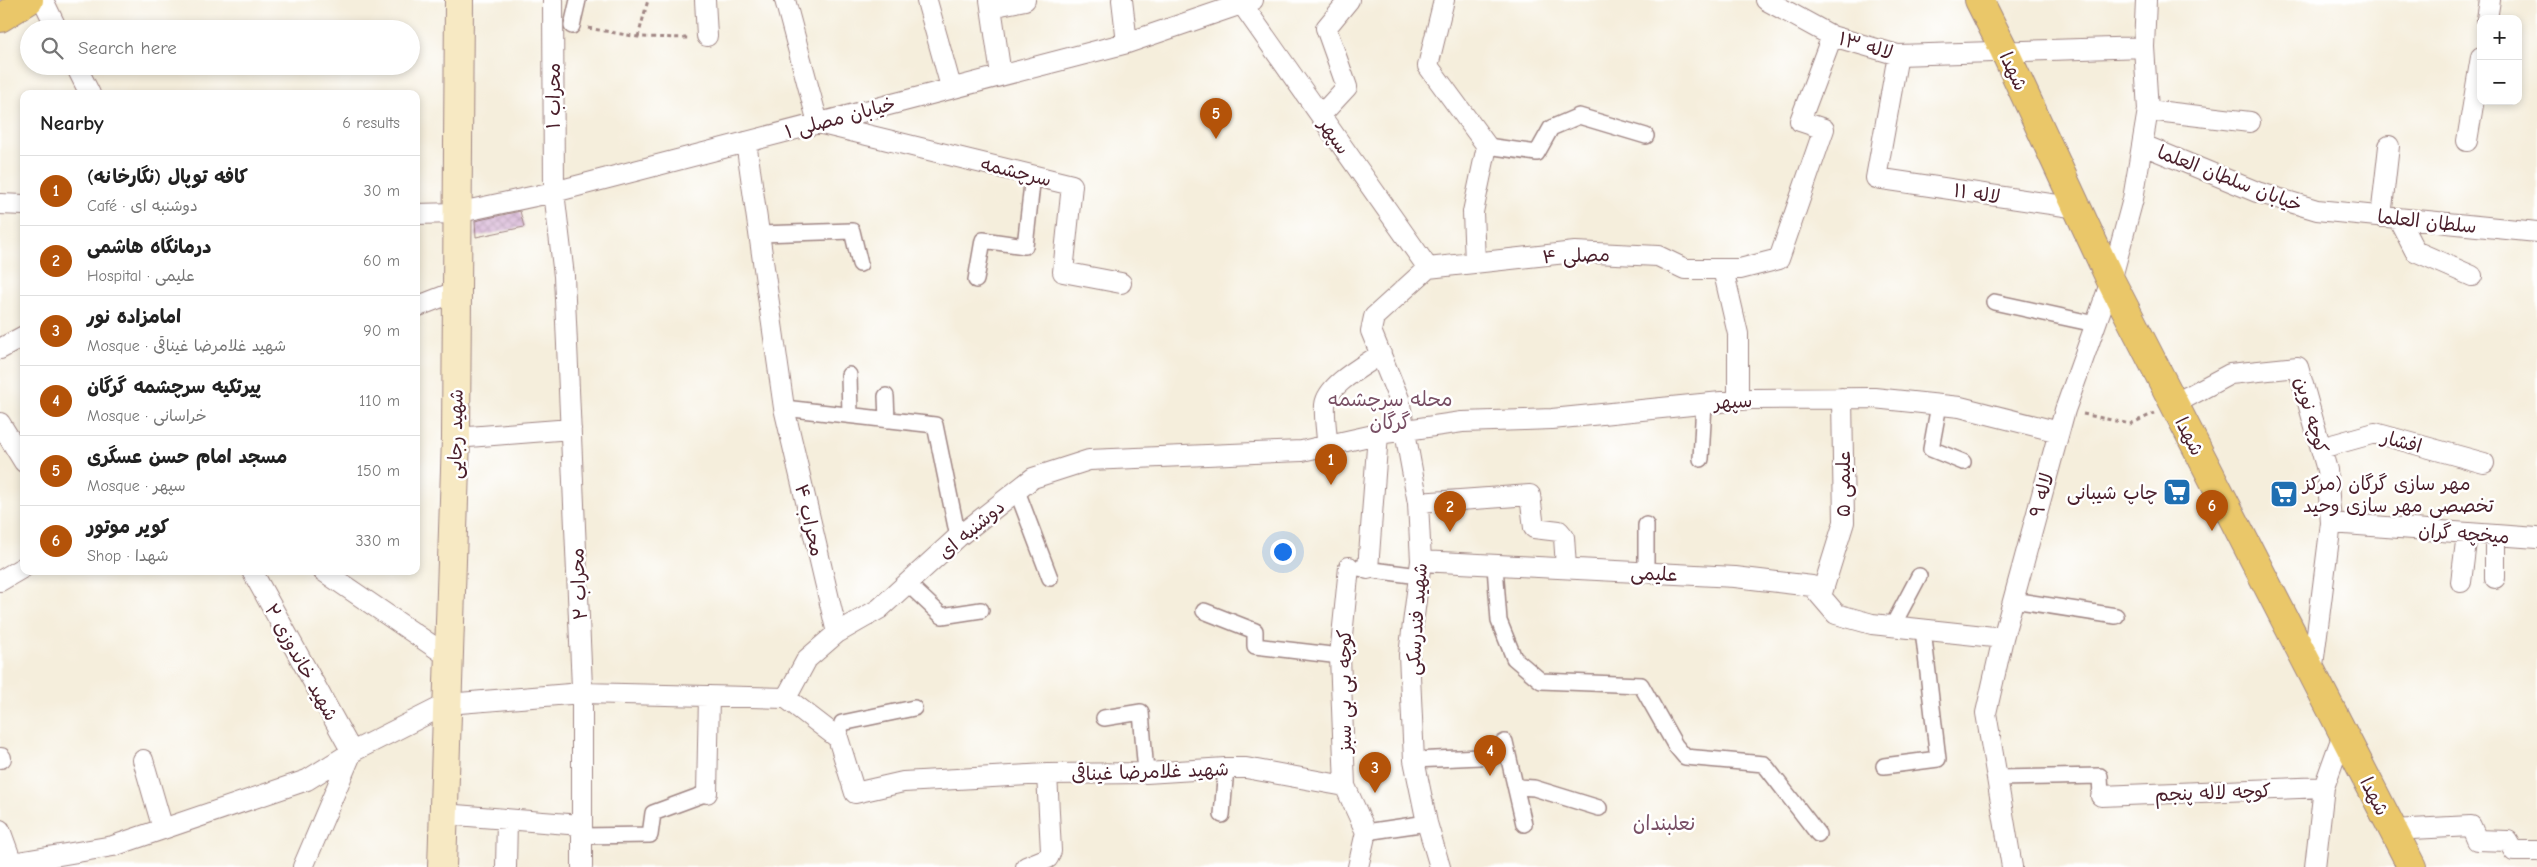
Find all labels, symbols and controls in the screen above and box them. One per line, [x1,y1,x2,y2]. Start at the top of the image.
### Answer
map controls [2477,15,2522,105]
button: + [2477,15,2522,60]
search box [20,20,420,75]
street label: لاله ۱۳ [1836,28,1895,64]
icon: search [38,34,66,62]
text: Search here [78,37,177,59]
street label: شهدا [1995,49,2032,94]
button: − [2477,60,2522,105]
street label: ۱ محراب [543,63,565,129]
street label: خیابان مصلی ۱ [783,93,898,144]
pin: 5 [1200,98,1232,139]
text: Nearby [40,111,104,135]
street label: سپهر [1312,113,1354,159]
text: 6 results [342,114,400,132]
street label: خیابان سلطان العلما [2154,141,2305,217]
street label: سرچشمه [978,153,1054,192]
text: کافه توپال (نگارخانه) [87,166,248,188]
street label: ۱۱ لاله [1952,179,2002,209]
text: 1 [53,182,59,200]
text: 30 m [364,182,400,200]
text: Café · دوشنبه ای [87,197,198,215]
street label: سلطان العلما [2376,206,2478,238]
text: درمانگاه هاشمی [87,236,211,258]
street label: ۴ مصلی [1542,244,1610,269]
text: 2 [52,252,60,270]
text: 60 m [363,252,400,270]
text: Hospital · علیمی [87,267,195,285]
text: امامزاده نور [87,306,181,328]
text: 3 [52,322,60,340]
text: 90 m [363,322,400,340]
text: Mosque · شهید غلامرضا غیناقی [87,337,286,355]
street label: کوچه نوین [2289,374,2332,456]
text: پیرتکیه سرچشمه گرگان [87,376,261,398]
district label: محله سرچشمه گرگان [1328,388,1452,434]
street label: شهید رجایی [444,389,469,479]
street label: سپهر [1711,390,1753,415]
text: 4 [52,392,60,410]
text: 110 m [359,392,400,410]
text: Mosque · خراسانی [87,407,207,425]
street label: شهدا [2170,414,2208,459]
street label: افشار [2377,426,2424,458]
pin: 1 [1315,444,1347,485]
text: مسجد امام حسن عسگری [87,446,287,468]
street label: ۵ علیمی [1833,451,1856,517]
text: 5 [52,462,60,480]
text: 150 m [357,462,400,480]
street label: ۹ لاله [2026,471,2058,520]
place label: مهر سازی گرگان (مرکز تخصصی مهر سازی وحید [2301,473,2494,518]
text: Mosque · سپهر [87,477,186,495]
supermarket icon: چاپ شیبانی [2162,477,2192,507]
supermarket icon: مهر سازی گرگان (مرکز تخصصی مهر سازی وحید [2269,479,2299,509]
street label: ۴ محراب [790,482,828,559]
place label: چاپ شیبانی [2067,482,2158,505]
pin: 6 [2196,490,2228,531]
pin: 2 [1434,491,1466,532]
street label: دوشنبه ای [934,496,1009,564]
text: کویر موتور [87,516,169,538]
street label: میخچه گران [2418,520,2510,549]
text: 6 [52,532,60,550]
text: 330 m [355,532,400,550]
your location [1270,539,1296,565]
text: Shop · شهدا [87,547,169,565]
street label: ۲ محراب [566,547,592,621]
street label: شهید فندرسکی [1402,562,1433,676]
street label: علیمی [1630,562,1678,587]
street label: ۲ شهید خاندوزی [260,600,342,725]
street label: کوچه بی بی سبز [1334,629,1357,755]
pin: 4 [1474,735,1506,776]
pin: 3 [1359,752,1391,793]
street label: شهید غلامرضا غیناقی [1071,756,1229,786]
street label: شهدا [2355,774,2393,819]
street label: کوچه لاله پنجم [2155,780,2272,809]
district label: نعلبندان [1633,812,1695,835]

